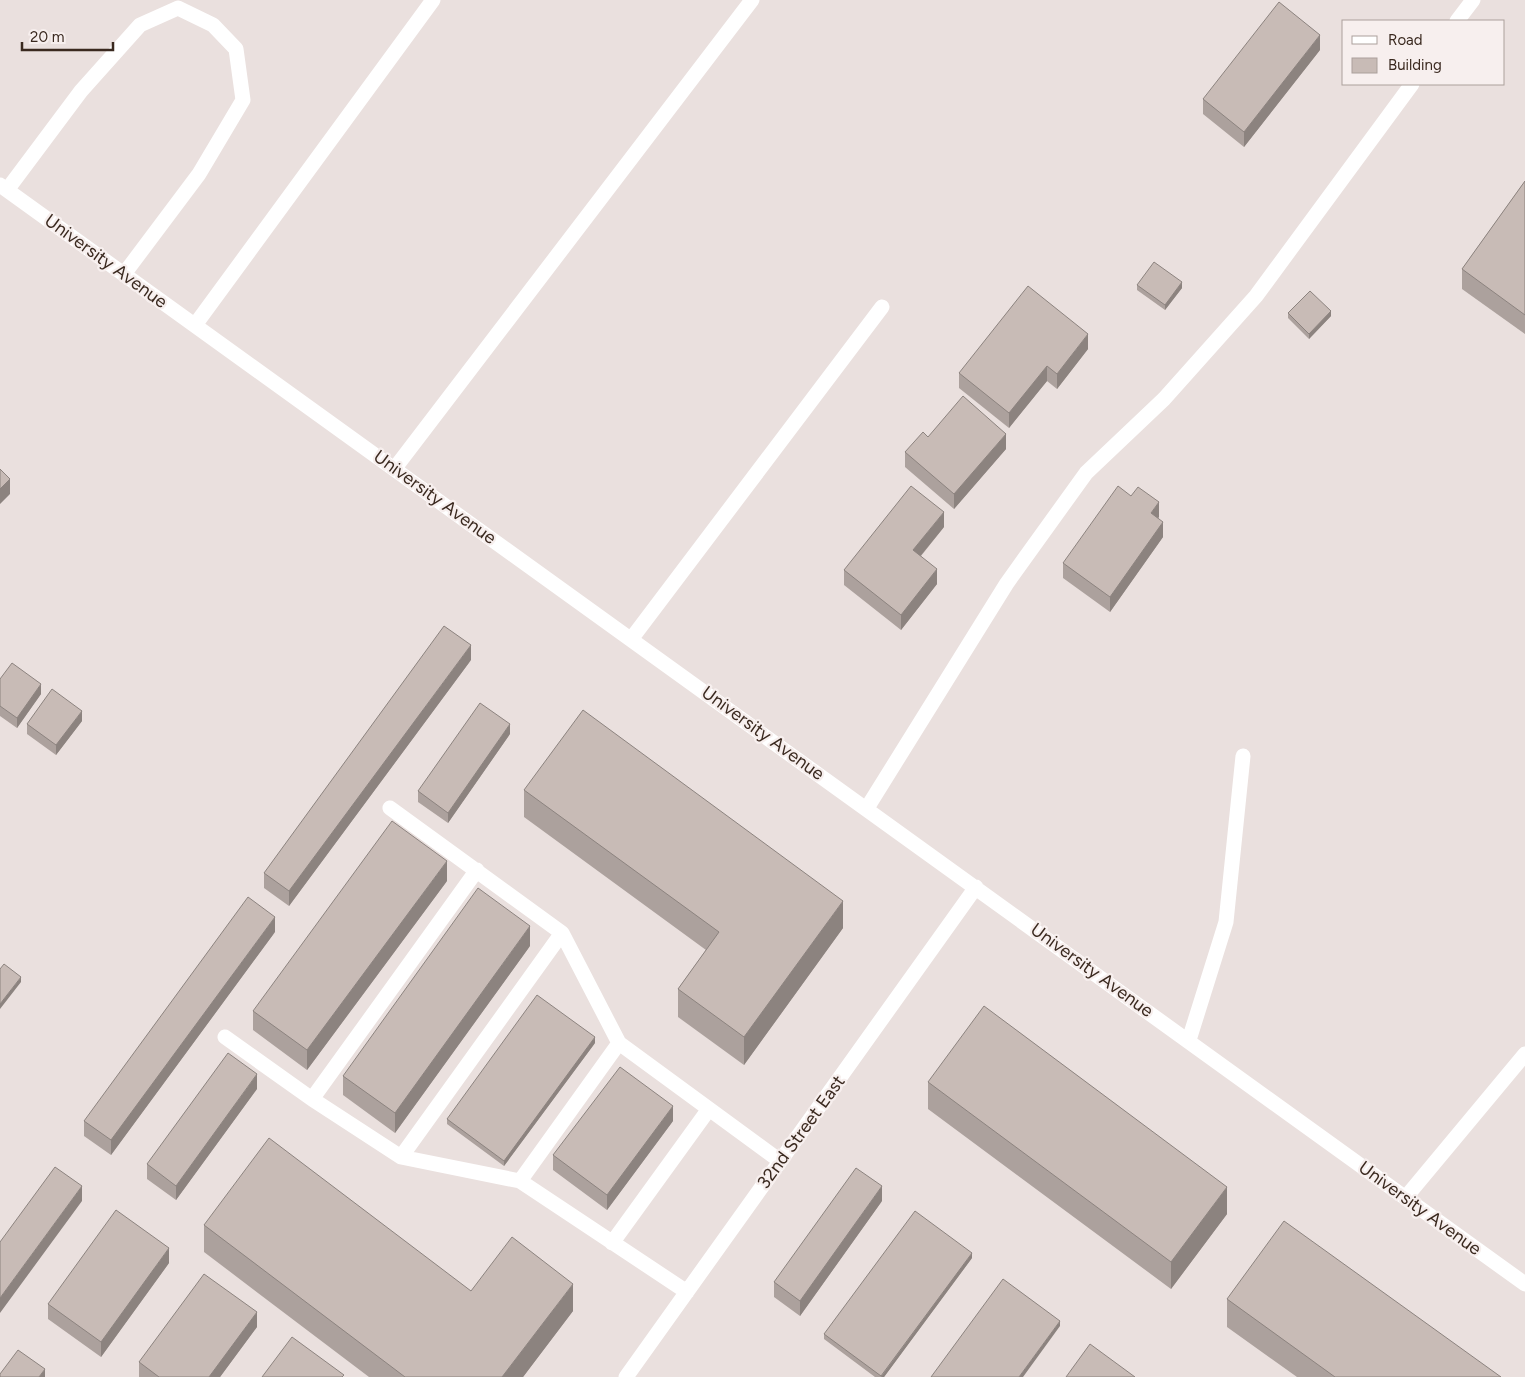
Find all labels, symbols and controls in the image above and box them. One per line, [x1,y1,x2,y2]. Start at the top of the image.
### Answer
scale bar [22,20,114,52]
legend [1342,20,1505,85]
text: 20 m [30,28,64,46]
text: Road [1388,31,1423,49]
text: Building [1388,56,1442,74]
street label: University Avenue [40,209,172,313]
street label: University Avenue [369,445,501,549]
street label: University Avenue [697,681,829,785]
street label: University Avenue [1026,918,1158,1022]
street label: 32nd Street East [752,1071,850,1193]
street label: University Avenue [1354,1156,1486,1260]

